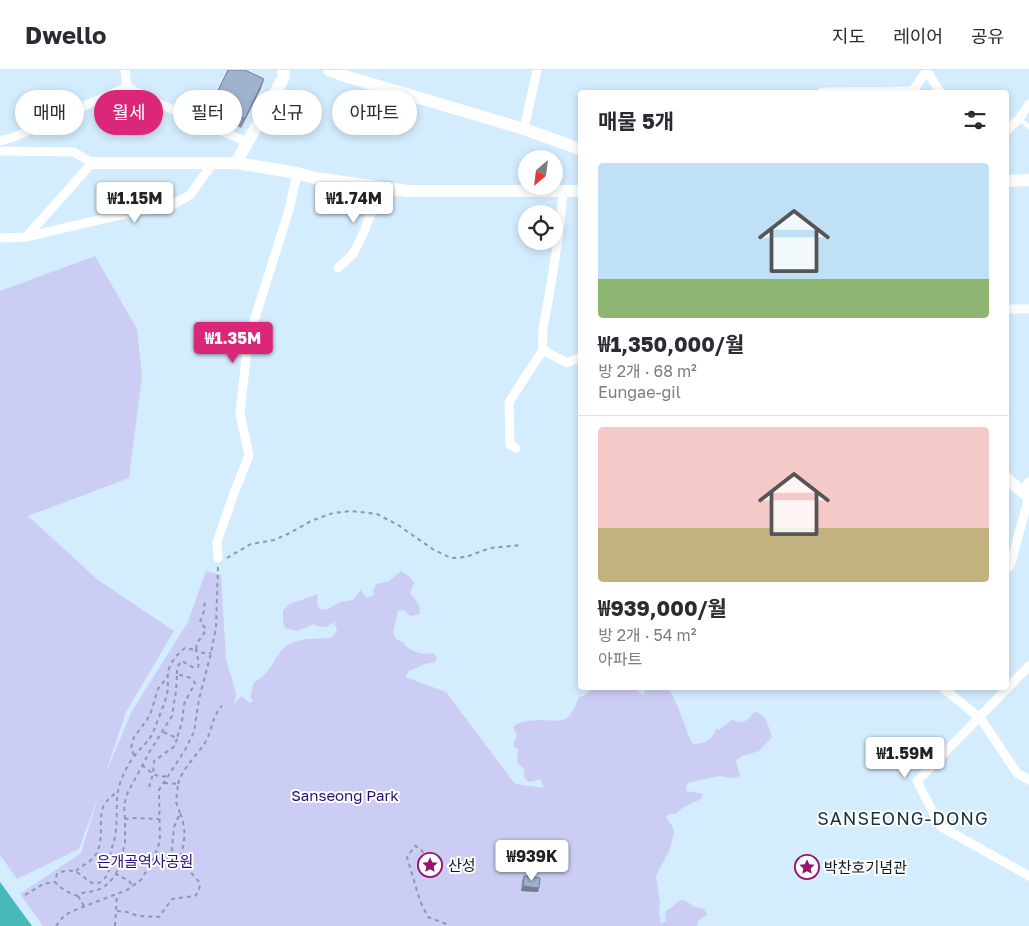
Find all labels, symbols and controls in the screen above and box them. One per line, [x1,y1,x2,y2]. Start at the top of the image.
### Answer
text: Dwello [25,20,106,49]
text: 지도 [832,25,865,47]
text: 레이어 [893,25,943,47]
text: 공유 [971,25,1004,47]
chip: 매매 [15,90,84,135]
chip: 월세 [94,90,163,135]
chip: 필터 [173,90,242,135]
chip: 신규 [252,90,322,135]
chip: 아파트 [332,90,417,135]
icon: filters [961,106,989,134]
text: 매물 5개 [598,108,674,134]
north arrow [518,150,562,195]
map controls [518,150,563,250]
pin: ₩1.15M [94,182,176,224]
pin: ₩1.74M [313,182,395,224]
text: ₩1.15M [107,188,163,208]
text: ₩1.74M [326,188,382,208]
icon: home [749,196,839,286]
button: locate [518,205,563,250]
pin: ₩1.35M [192,322,274,364]
text: ₩1.35M [205,328,261,348]
text: ₩1,350,000/월 [598,331,744,357]
text: 방 2개 · 68 m² [598,361,697,381]
text: Eungae-gil [598,382,681,402]
icon: home [749,459,839,549]
text: ₩939,000/월 [598,595,727,621]
text: 방 2개 · 54 m² [598,625,696,645]
text: 아파트 [598,649,642,669]
pin: ₩1.59M [864,736,946,779]
text: ₩1.59M [877,743,933,763]
park label: Sanseong Park [291,786,399,804]
district label: SANSEONG-DONG [817,807,989,829]
pin: ₩939K [497,840,567,882]
text: ₩939K [506,846,558,866]
park label: 은개골역사공원 [97,852,193,870]
place icon: 산성 [417,852,443,878]
place icon: 박찬호기념관 [794,854,820,880]
place label: 산성 [448,856,476,874]
place label: 박찬호기념관 [824,858,907,876]

